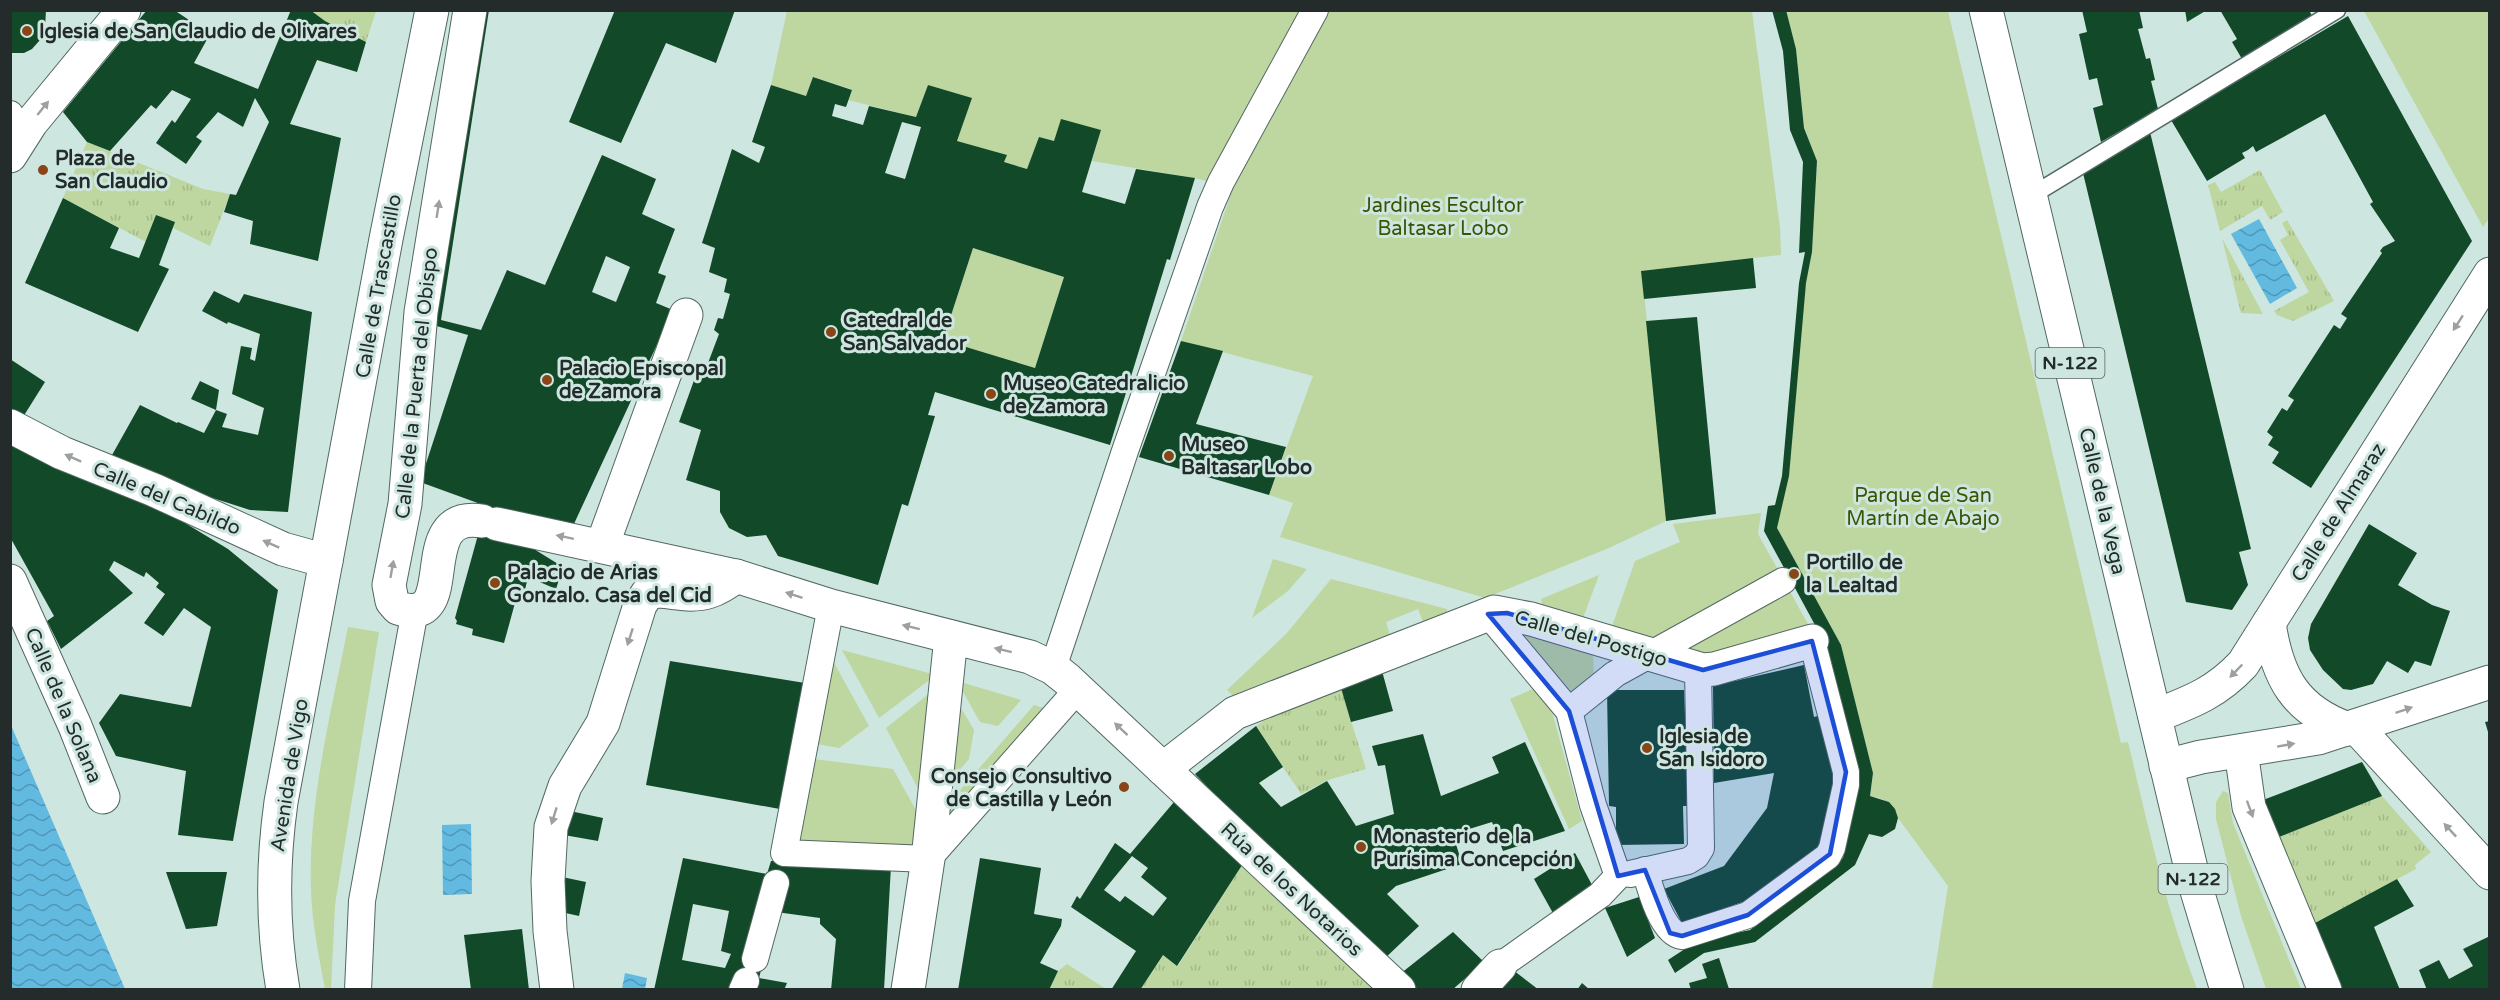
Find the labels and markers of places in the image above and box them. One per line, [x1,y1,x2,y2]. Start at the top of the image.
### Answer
place label: Iglesia de San Claudio de Olivares [39,20,357,44]
marker: Iglesia de San Claudio de Olivares [20,24,34,38]
place label: Plaza de San Claudio [55,147,168,194]
marker: Plaza de San Claudio [36,163,50,177]
place label: Catedral de San Salvador [843,309,967,356]
marker: Catedral de San Salvador [824,325,838,339]
place label: Palacio Episcopal de Zamora [559,357,724,404]
place label: Museo Catedralicio de Zamora [1003,372,1186,419]
marker: Palacio Episcopal de Zamora [540,373,554,387]
marker: Museo Catedralicio de Zamora [984,387,998,401]
place label: Museo Baltasar Lobo [1181,433,1312,480]
marker: Museo Baltasar Lobo [1162,449,1176,463]
place label: Portillo de la Lealtad [1806,551,1903,598]
place label: Palacio de Arias Gonzalo. Casa del Cid [507,561,712,608]
marker: Portillo de la Lealtad [1787,567,1801,581]
marker: Palacio de Arias Gonzalo. Casa del Cid [488,576,502,590]
place label: Iglesia de San Isidoro [1659,725,1764,772]
marker: Iglesia de San Isidoro [1640,741,1654,755]
place label: Consejo Consultivo de Castilla y León [931,765,1112,812]
marker: Consejo Consultivo de Castilla y León [1117,780,1131,794]
place label: Monasterio de la Purísima Concepción [1373,825,1573,872]
marker: Monasterio de la Purísima Concepción [1354,840,1368,854]

